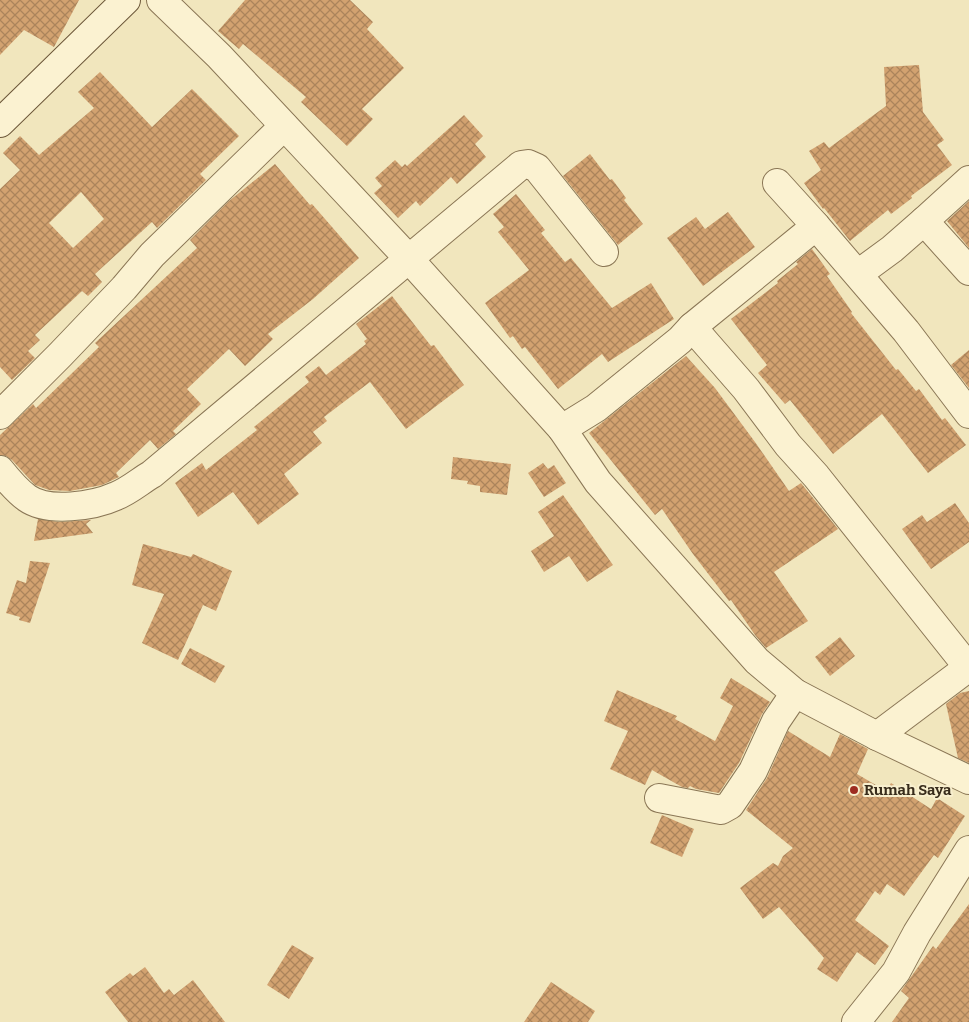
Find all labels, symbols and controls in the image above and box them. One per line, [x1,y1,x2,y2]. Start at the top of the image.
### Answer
place label: Rumah Saya [864,781,952,799]
marker: Rumah Saya [848,784,860,796]

